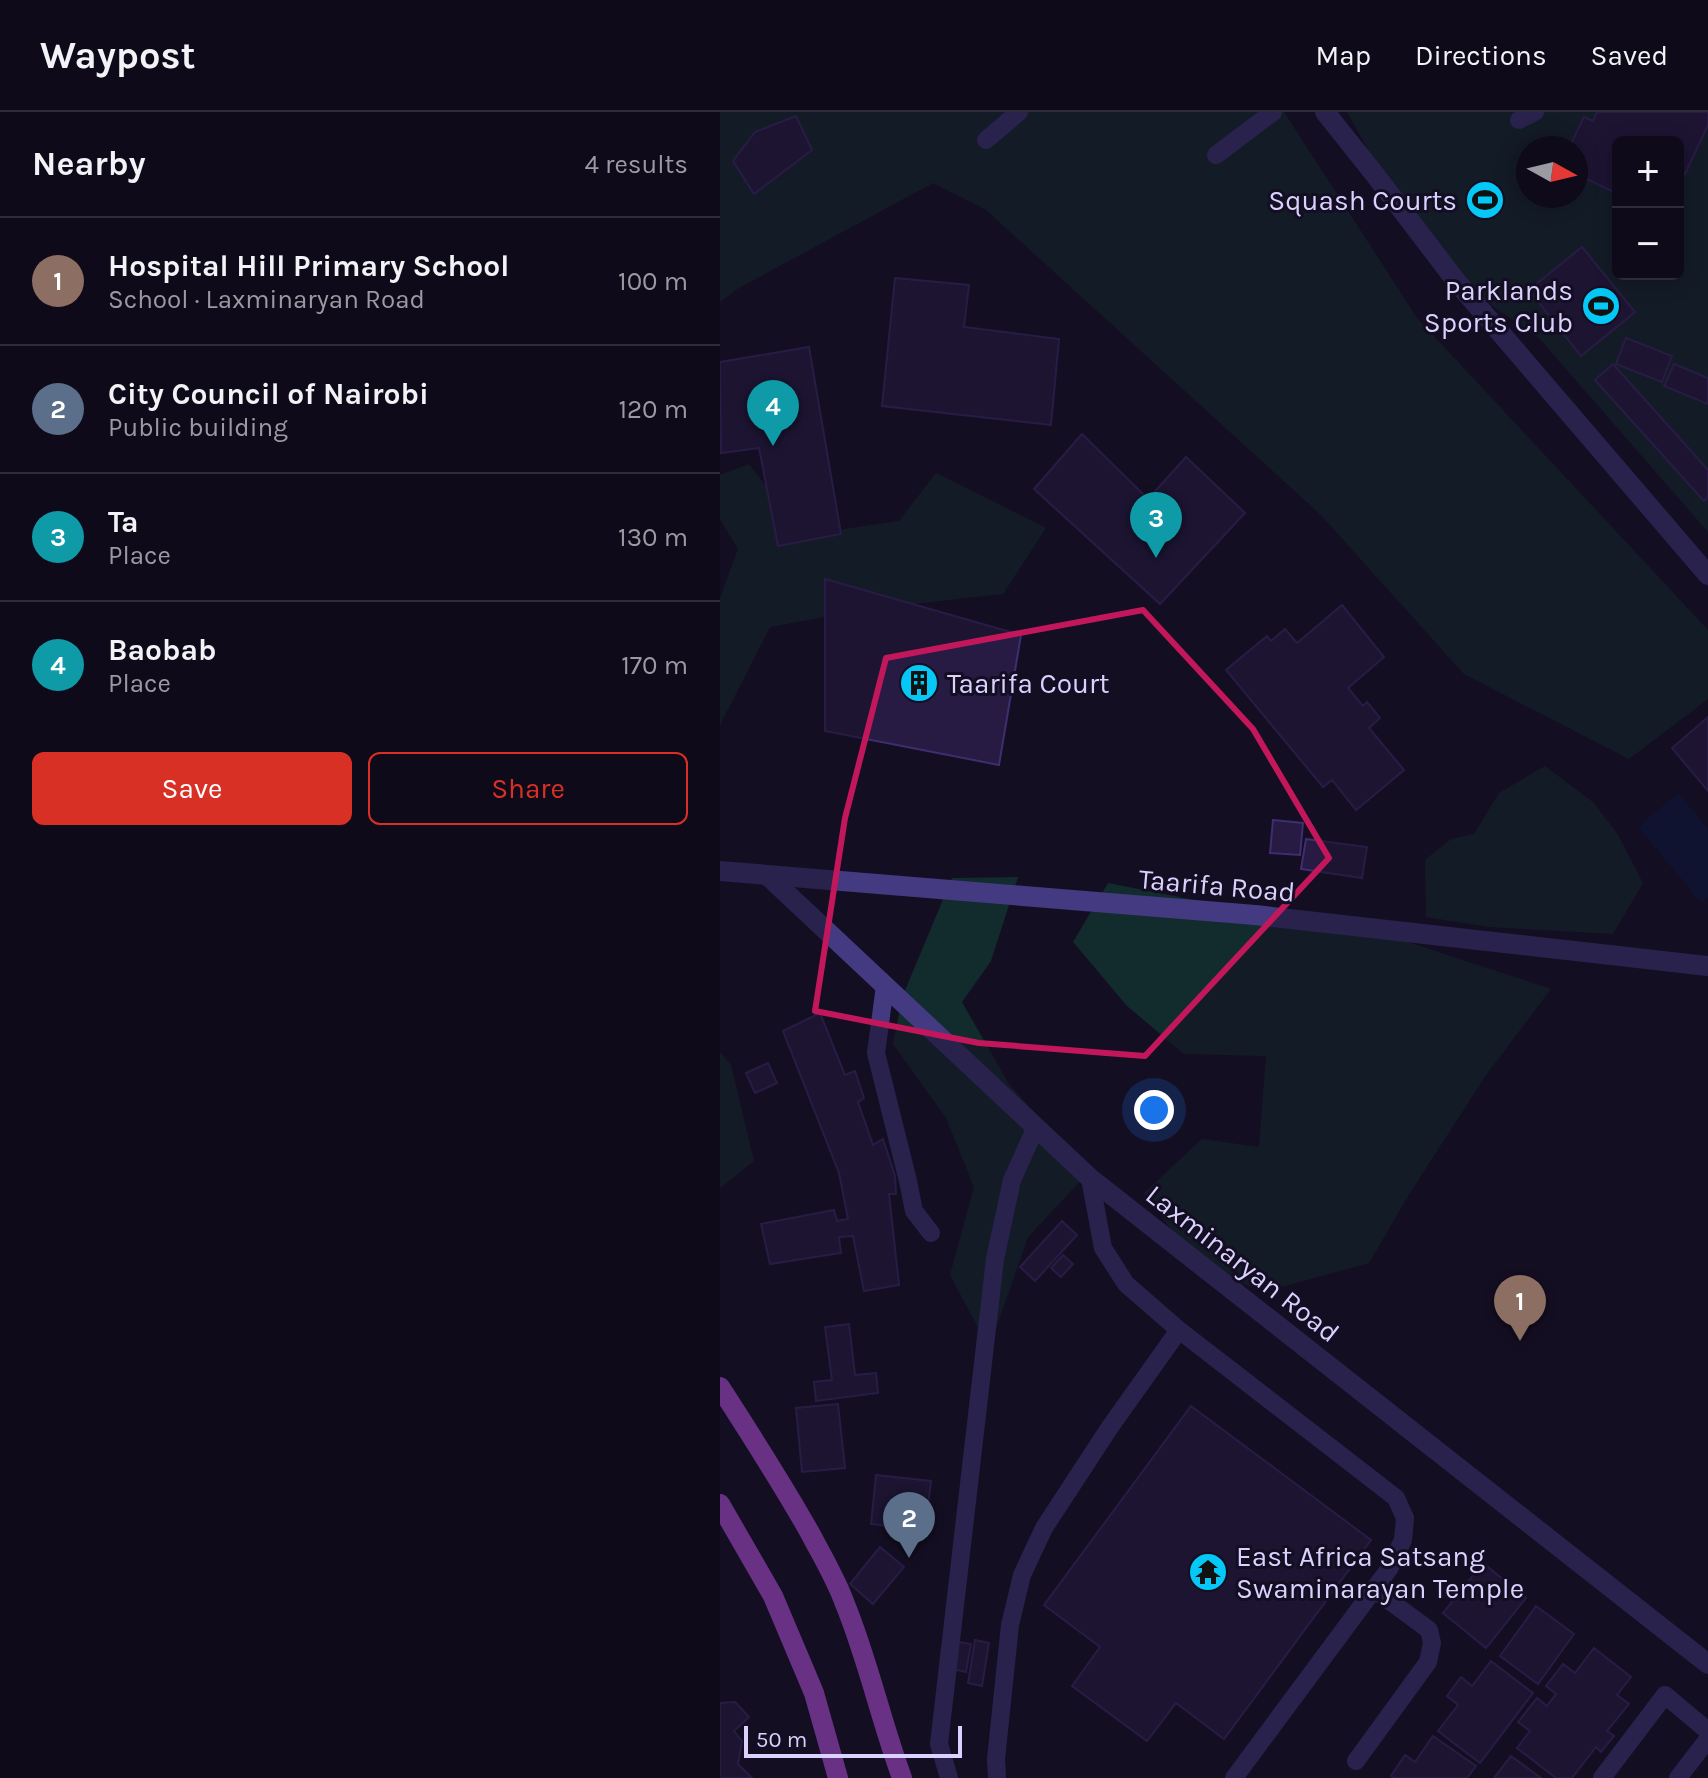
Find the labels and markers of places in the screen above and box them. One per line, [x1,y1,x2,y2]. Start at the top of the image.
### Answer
sports icon: Squash Courts [1464,179,1506,221]
place label: Squash Courts [1268,184,1457,217]
place label: Parklands Sports Club [1424,274,1573,339]
sports icon: Parklands Sports Club [1580,285,1622,327]
pin: 4 [747,380,799,446]
pin: 3 [1130,492,1182,558]
building icon: Taarifa Court [898,662,940,704]
place label: Taarifa Court [947,667,1110,700]
pin: 1 [1494,1275,1546,1341]
pin: 2 [883,1492,935,1558]
place label: East Africa Satsang Swaminarayan Temple [1236,1540,1524,1605]
temple icon: East Africa Satsang Swaminarayan Temple [1187,1551,1229,1593]

